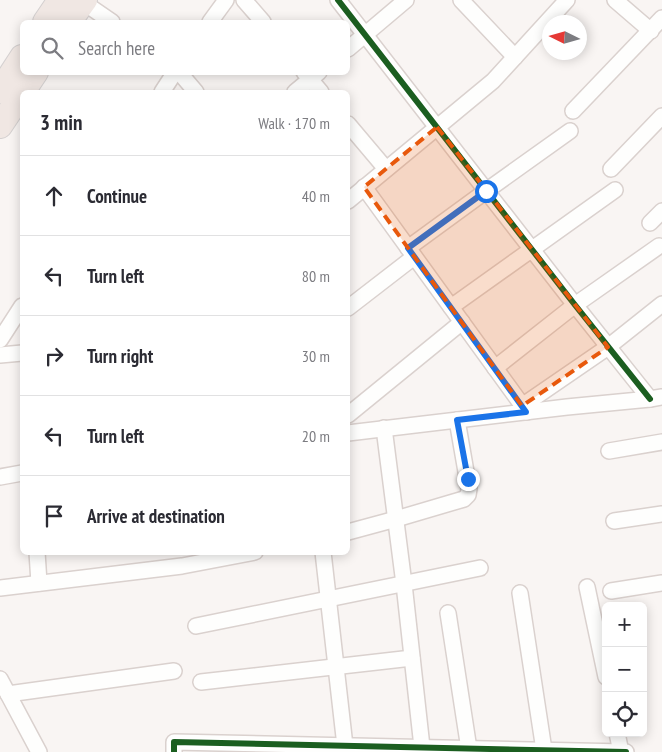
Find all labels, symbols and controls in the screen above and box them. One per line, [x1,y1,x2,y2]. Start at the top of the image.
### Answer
north arrow [542,15,587,60]
search box [20,20,350,75]
icon: search [38,34,66,62]
text: Search here [78,36,155,60]
text: 3 min [40,109,82,136]
text: Walk · 170 m [258,113,330,133]
route start [475,180,498,203]
icon: ahead [40,182,68,210]
text: Continue [87,184,147,208]
text: 40 m [302,186,330,206]
icon: left [40,262,68,290]
text: Turn left [87,264,144,288]
text: 80 m [302,266,330,286]
icon: right [40,342,68,370]
text: Turn right [87,344,153,368]
text: 30 m [302,346,330,366]
icon: left [40,422,68,450]
text: Turn left [87,424,144,448]
text: 20 m [302,426,330,446]
route end [457,468,480,491]
icon: arrive [40,502,68,530]
text: Arrive at destination [87,504,225,528]
map controls [602,602,647,737]
button: + [602,602,647,647]
button: − [602,647,647,692]
button: locate [602,692,647,737]

